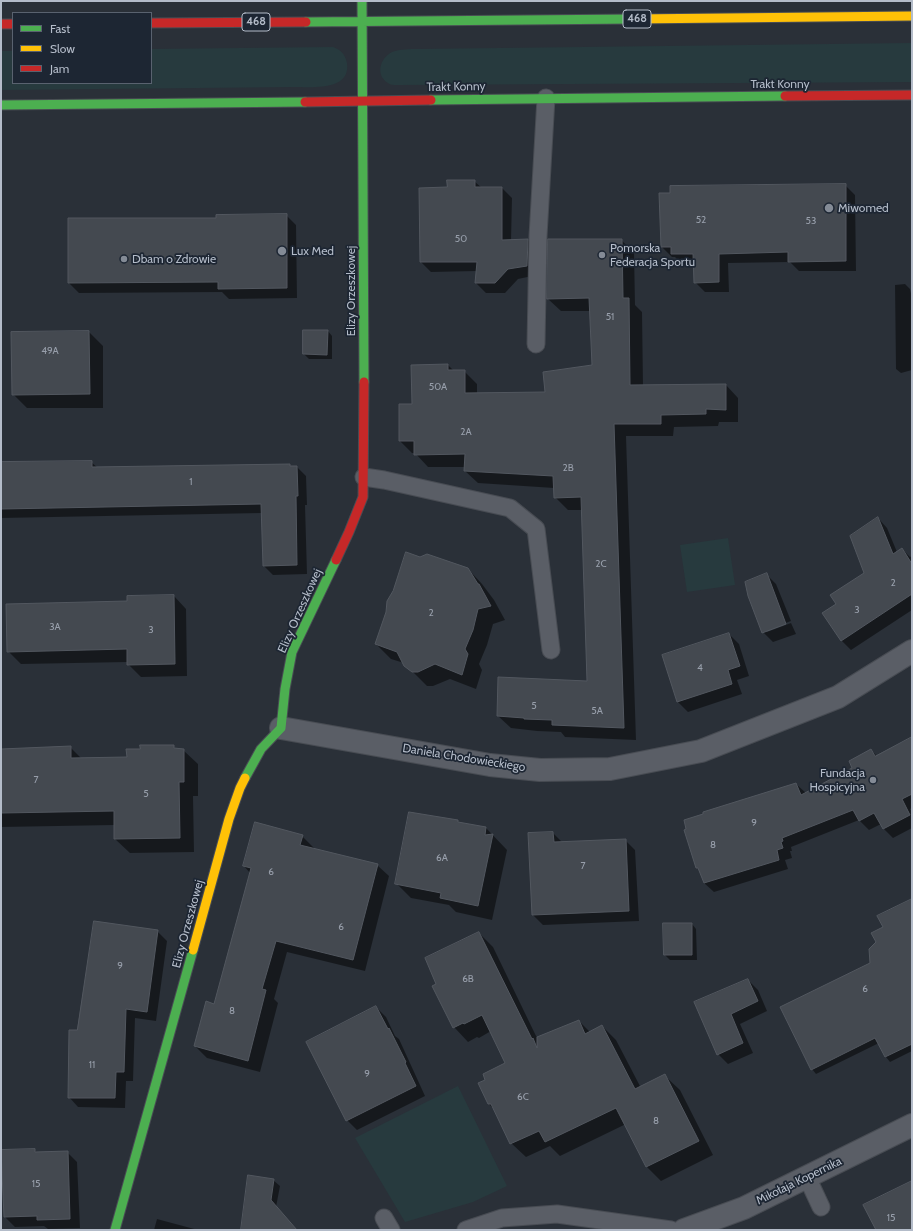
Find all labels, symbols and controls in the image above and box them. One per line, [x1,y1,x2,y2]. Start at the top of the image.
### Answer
road number: 468 [623,10,651,28]
legend [12,12,152,84]
road number: 468 [242,13,270,31]
text: Fast [50,21,70,36]
text: Slow [50,41,75,56]
text: Jam [50,61,69,76]
street label: Trakt Konny [750,77,810,91]
street label: Trakt Konny [426,79,486,95]
place label: Miwomed [838,201,889,215]
marker: Miwomed [823,202,835,214]
house number: 52 [696,214,706,226]
house number: 53 [806,215,816,227]
house number: 50 [455,233,467,245]
place label: Pomorska Federacja Sportu [610,241,695,269]
place label: Lux Med [291,244,334,258]
marker: Lux Med [276,245,288,257]
street label: Elizy Orzeszkowej [344,246,358,336]
marker: Pomorska Federacja Sportu [597,250,607,260]
place label: Dbam o Zdrowie [132,252,216,266]
marker: Dbam o Zdrowie [119,254,129,264]
house number: 51 [606,311,614,323]
house number: 49A [41,345,59,357]
house number: 50A [429,381,447,393]
house number: 2A [460,426,472,438]
house number: 2B [562,462,574,474]
house number: 1 [189,476,193,488]
house number: 2C [595,558,607,570]
street label: Elizy Orzeszkowej [275,567,325,655]
house number: 2 [890,577,896,589]
house number: 3 [854,604,860,616]
house number: 2 [428,607,434,619]
house number: 3A [49,621,61,633]
house number: 3 [148,624,154,636]
house number: 4 [697,662,703,674]
house number: 5 [531,700,537,712]
house number: 5A [591,705,603,717]
street label: Daniela Chodowieckiego [402,741,526,775]
place label: Fundacja Hospicyjna [809,766,865,794]
house number: 7 [33,774,39,786]
marker: Fundacja Hospicyjna [868,775,878,785]
house number: 5 [143,788,149,800]
house number: 9 [751,817,757,829]
house number: 8 [710,839,716,851]
house number: 6A [436,852,448,864]
house number: 7 [580,860,586,872]
house number: 6 [268,866,274,878]
street label: Elizy Orzeszkowej [169,878,207,970]
house number: 6 [338,921,344,933]
house number: 9 [117,960,123,972]
house number: 6B [462,973,474,985]
house number: 6 [862,983,868,995]
house number: 8 [229,1005,235,1017]
house number: 11 [89,1059,95,1071]
house number: 9 [364,1068,370,1080]
house number: 6C [517,1091,529,1103]
house number: 8 [653,1115,659,1127]
street label: Mikołaja Kopernika [754,1154,844,1208]
house number: 15 [32,1178,40,1190]
house number: 15 [887,1212,895,1224]

